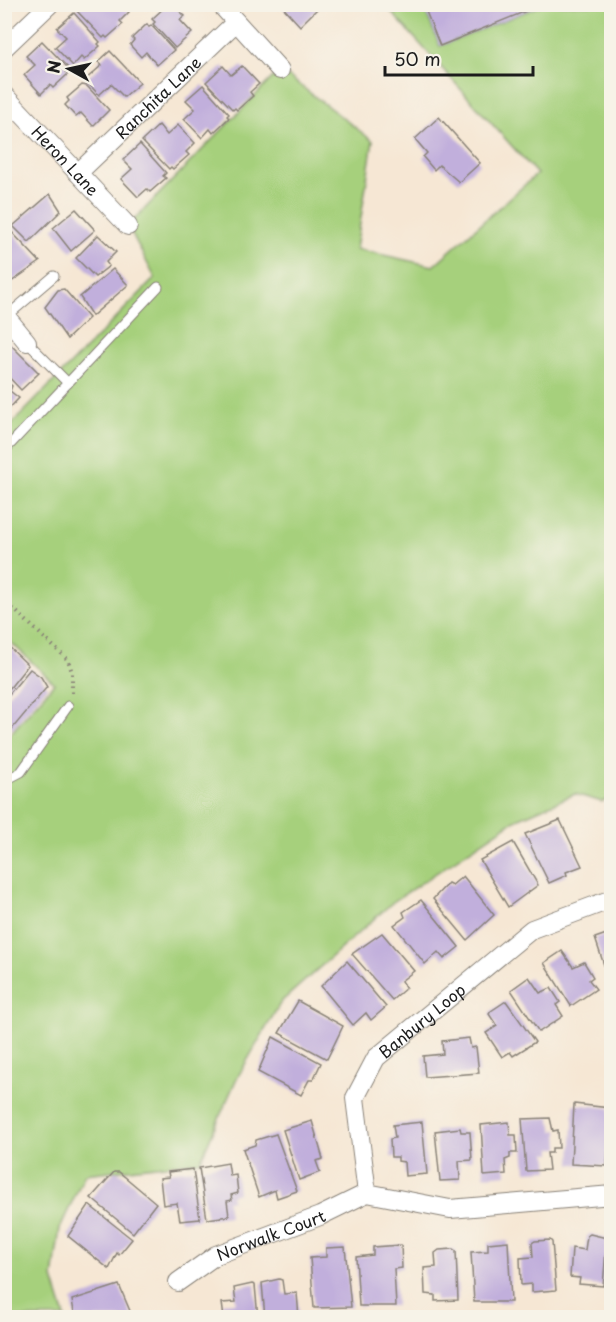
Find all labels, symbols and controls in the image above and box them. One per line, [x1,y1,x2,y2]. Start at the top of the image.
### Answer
north arrow [39,39,99,99]
scale bar [385,39,534,77]
text: 50 m [394,45,441,72]
street label: Ranchita Lane [109,50,206,144]
text: N [40,59,66,75]
street label: Heron Lane [27,120,105,201]
street label: Banbury Loop [373,977,470,1063]
street label: Norwalk Court [213,1203,330,1266]

